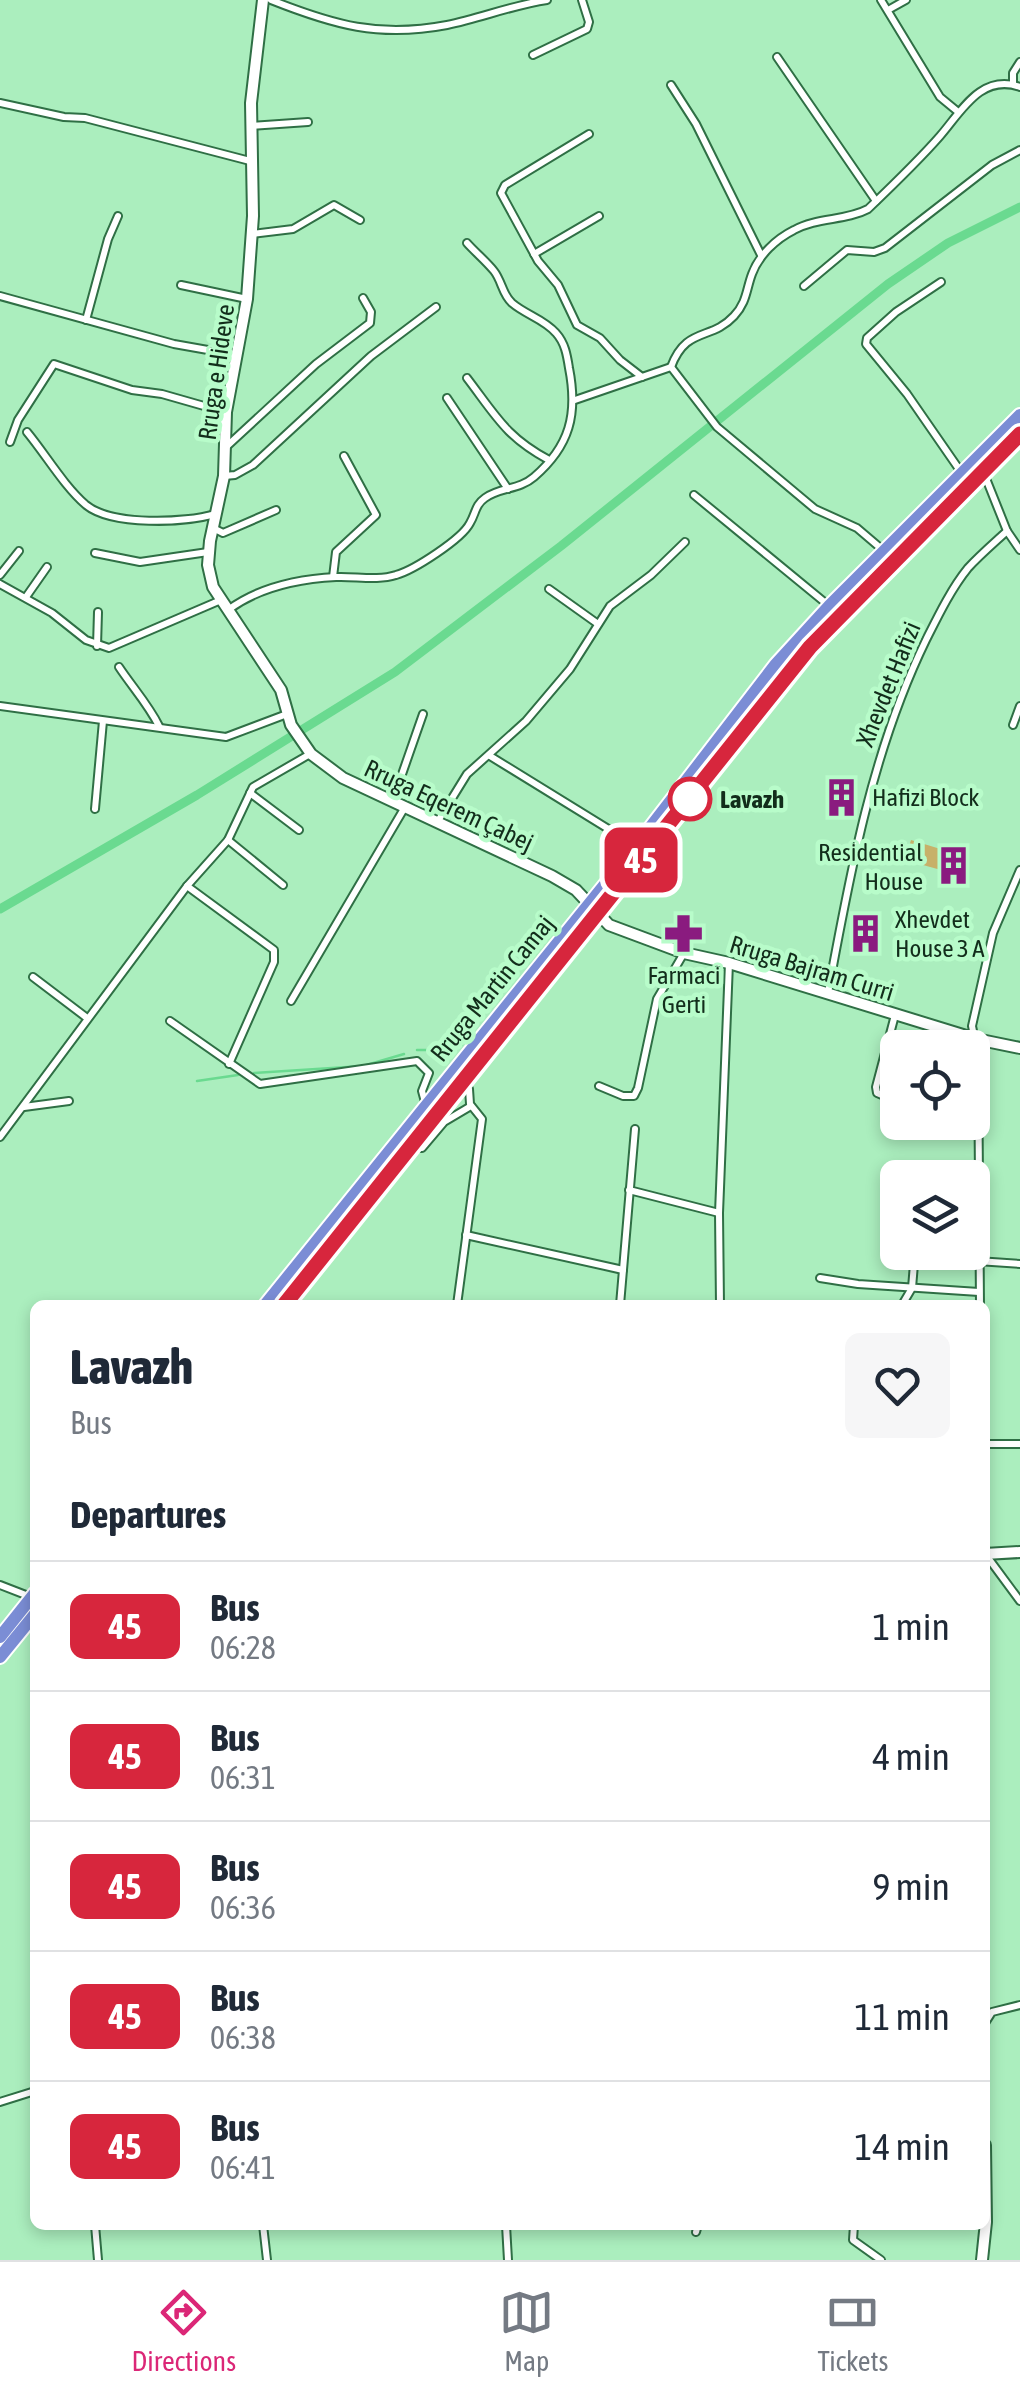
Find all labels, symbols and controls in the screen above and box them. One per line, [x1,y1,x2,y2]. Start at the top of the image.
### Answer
street label: Rruga e Hideve [193,302,239,442]
street label: Xhevdet Hafizi [850,618,926,750]
street label: Rruga Eqerem Çabej [360,754,538,856]
building icon: Hafizi Block [821,776,863,818]
marker: Lavazh [669,778,711,820]
place label: Hafizi Block [872,783,979,811]
place label: Lavazh [720,785,784,813]
line badge: 45 [596,828,686,892]
place label: Residential House [818,838,923,895]
text: 45 [625,840,657,880]
building icon: Residential House [932,845,974,887]
place label: Xhevdet House 3 A [895,905,985,962]
street label: Rruga Martin Camaj [425,909,559,1067]
building icon: Xhevdet House 3 A [844,912,886,954]
pharmacy icon: Farmaci Gerti [663,913,705,955]
street label: Rruga Bajram Curri [727,930,897,1006]
place label: Farmaci Gerti [647,961,721,1018]
map controls [880,1030,990,1270]
button: locate [880,1030,990,1140]
button: layers [880,1160,990,1270]
button: heart [845,1333,950,1438]
text: Lavazh [70,1339,193,1394]
text: Bus [70,1404,112,1441]
text: Departures [70,1493,226,1536]
text: Bus [210,1586,260,1629]
text: 1 min [872,1605,950,1648]
text: 45 [109,1606,141,1646]
text: 06:28 [210,1629,276,1666]
text: Bus [210,1716,260,1759]
text: 4 min [872,1735,950,1778]
text: 45 [109,1736,141,1776]
text: 06:31 [210,1759,276,1796]
text: Bus [210,1846,260,1889]
text: 9 min [872,1865,950,1908]
text: 45 [109,1866,141,1906]
text: 06:36 [210,1889,276,1926]
text: Bus [210,1976,260,2019]
text: 11 min [855,1995,950,2038]
text: 45 [109,1996,141,2036]
text: 06:38 [210,2019,276,2056]
text: Bus [210,2106,260,2149]
text: 14 min [855,2125,950,2168]
text: 45 [109,2126,141,2166]
text: 06:41 [210,2149,276,2186]
tab: Directions [132,2285,236,2377]
tab: Map [499,2285,554,2377]
tab: Tickets [817,2285,888,2377]

